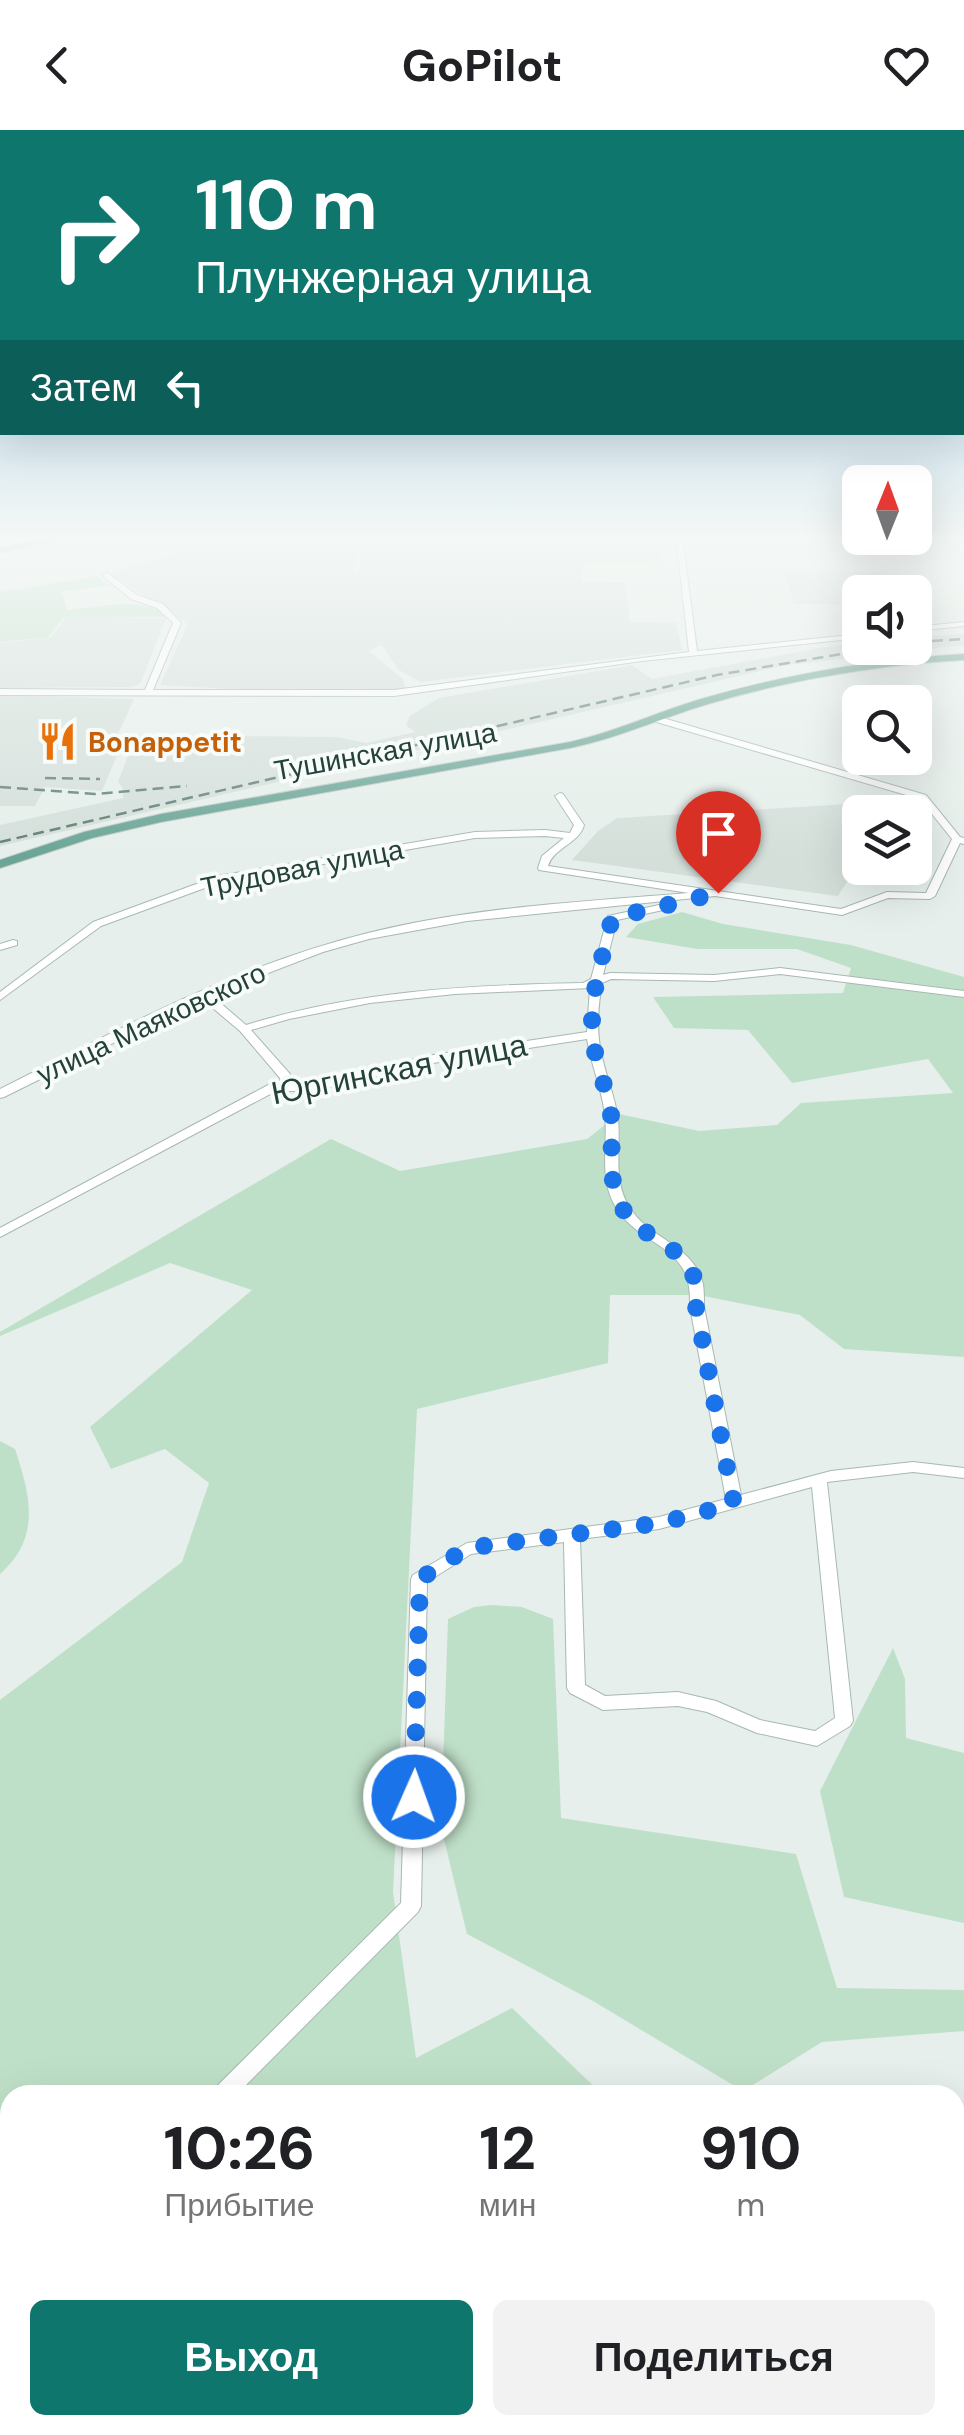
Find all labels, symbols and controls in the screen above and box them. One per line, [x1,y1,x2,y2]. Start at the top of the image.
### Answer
text: GoPilot [402,36,562,95]
icon: back [30,38,85,93]
icon: heart [879,38,934,93]
text: 110 m [195,160,378,251]
icon: right [30,170,160,300]
text: Плунжерная улица [195,248,591,307]
icon: left [158,360,213,415]
text: Затем [30,363,138,413]
north arrow [842,465,932,555]
map controls [842,465,932,885]
button: sound [842,575,932,665]
button: search [842,685,932,775]
street label: Тушинская улица [271,714,500,789]
restaurant icon: Bonappetit [37,721,79,763]
place label: Bonappetit [88,724,242,761]
pin [676,791,761,894]
button: layers [842,795,932,885]
icon: arrive [691,806,746,861]
street label: Трудовая улица [198,831,407,906]
street label: улица Маяковского [31,954,272,1093]
street label: Юргинская улица [268,1024,531,1114]
position arrow [362,1745,466,1849]
text: 10:26 [163,2109,315,2188]
text: 12 [479,2109,536,2188]
text: 910 [700,2109,802,2188]
text: Прибытие [164,2184,315,2226]
text: мин [479,2184,536,2226]
text: m [736,2184,765,2226]
button: Выход [30,2300,473,2415]
button: Поделиться [493,2300,935,2415]

